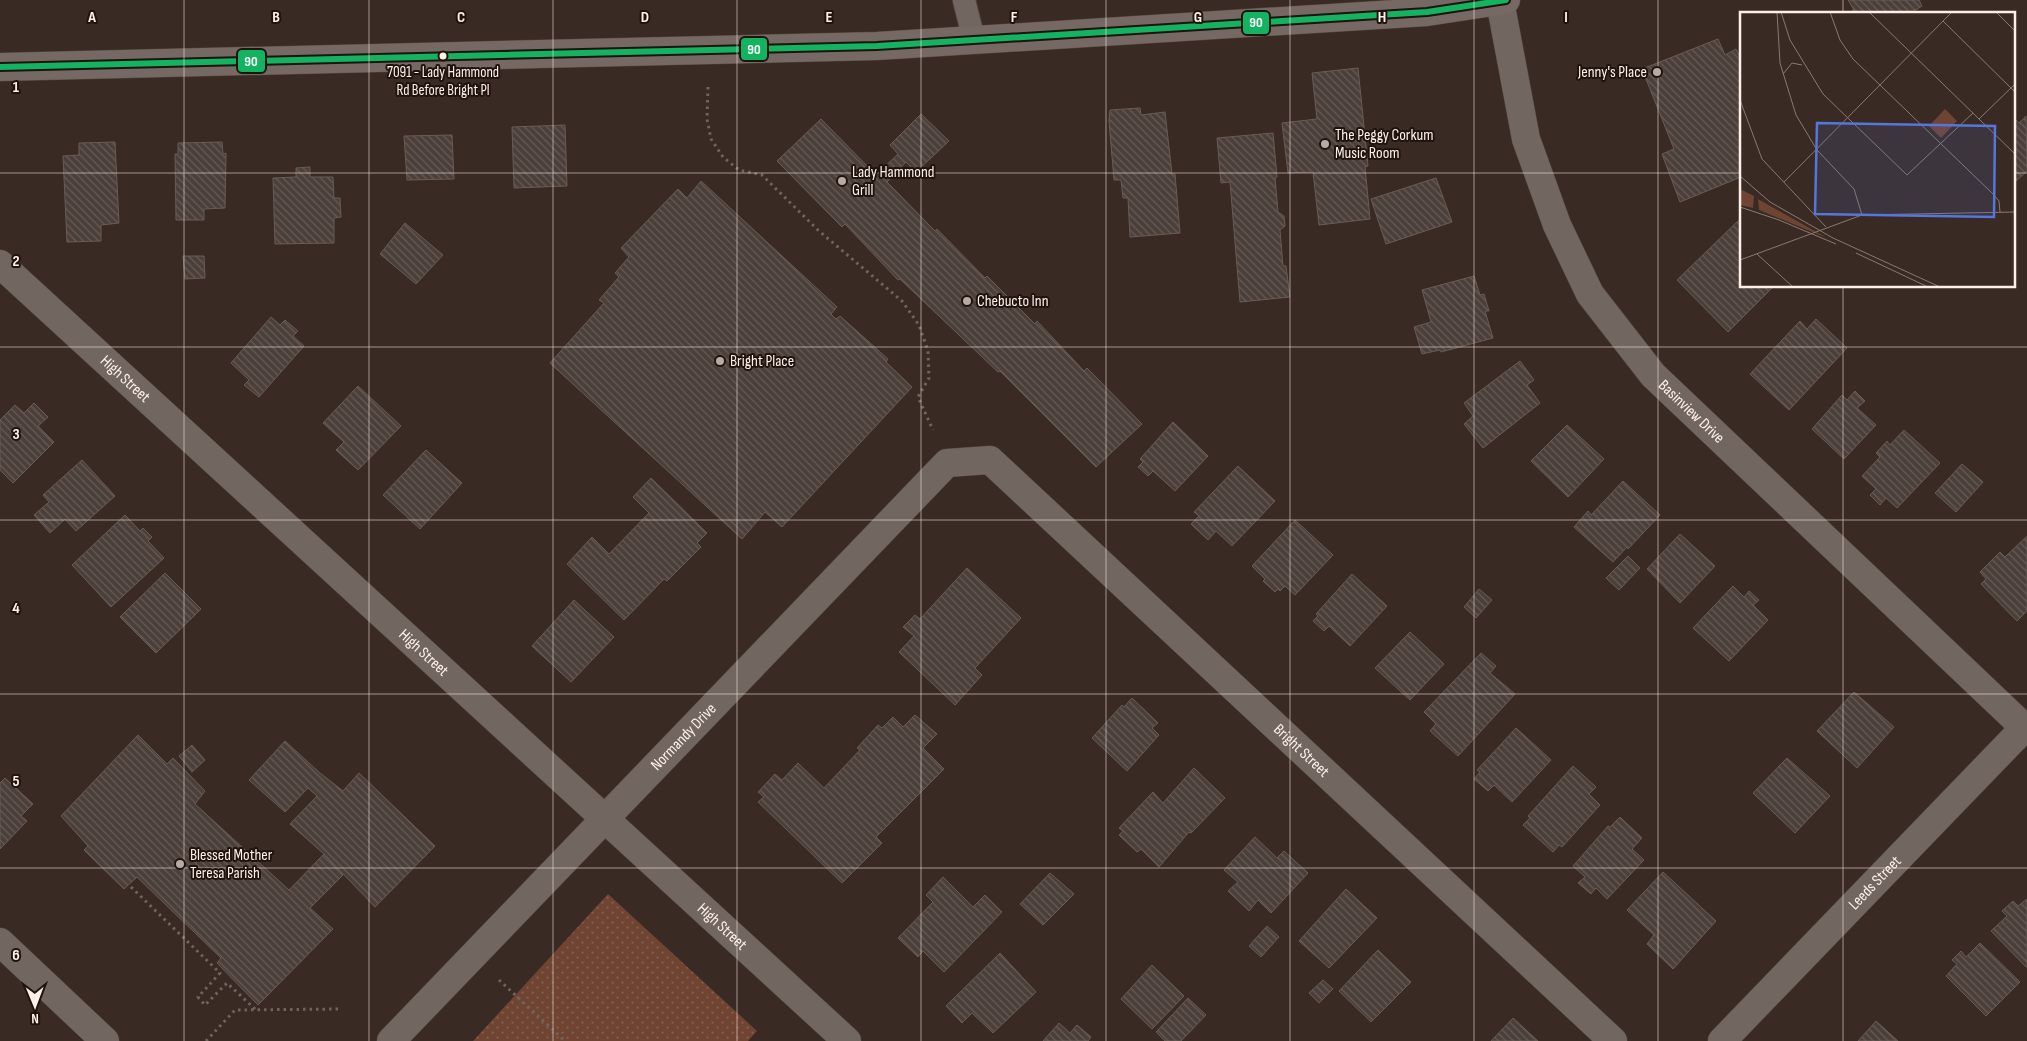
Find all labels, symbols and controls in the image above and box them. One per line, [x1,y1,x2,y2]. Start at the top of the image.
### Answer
text: A [87,8,96,27]
text: B [272,8,280,27]
text: C [457,8,465,27]
text: D [641,8,649,27]
text: E [826,8,833,27]
text: F [1011,8,1018,27]
text: G [1194,8,1202,27]
text: H [1378,8,1386,27]
text: I [1564,8,1568,27]
line badge: 90 [1242,11,1270,35]
inset map [1740,12,2014,288]
text: 90 [1249,14,1263,31]
line badge: 90 [740,37,768,61]
text: 90 [747,41,761,58]
line badge: 90 [237,49,266,73]
marker: 7091 - Lady Hammond Rd Before Bright Pl [438,51,448,61]
text: 90 [244,53,258,70]
place label: 7091 - Lady Hammond Rd Before Bright Pl [387,63,499,100]
place label: Jenny's Place [1577,63,1647,82]
marker: Jenny's Place [1651,66,1663,78]
text: 1 [13,78,20,97]
place label: The Peggy Corkum Music Room [1335,126,1434,163]
marker: The Peggy Corkum Music Room [1319,138,1331,150]
place label: Lady Hammond Grill [852,163,934,200]
marker: Lady Hammond Grill [836,175,848,187]
text: 2 [12,252,20,271]
place label: Chebucto Inn [977,292,1049,311]
marker: Chebucto Inn [961,295,973,307]
street label: High Street [96,351,154,407]
place label: Bright Place [730,352,794,371]
marker: Bright Place [714,355,726,367]
street label: Basinview Drive [1654,376,1728,447]
text: 3 [12,425,20,444]
text: 4 [12,599,20,618]
street label: High Street [395,625,453,680]
street label: Normandy Drive [647,699,720,774]
street label: Bright Street [1270,720,1333,781]
text: 5 [12,772,20,791]
place label: Blessed Mother Teresa Parish [190,846,273,883]
street label: Leeds Street [1845,852,1905,914]
marker: Blessed Mother Teresa Parish [174,858,186,870]
street label: High Street [693,899,751,954]
text: 6 [12,946,20,965]
north arrow [10,981,60,1031]
text: N [31,1010,39,1027]

